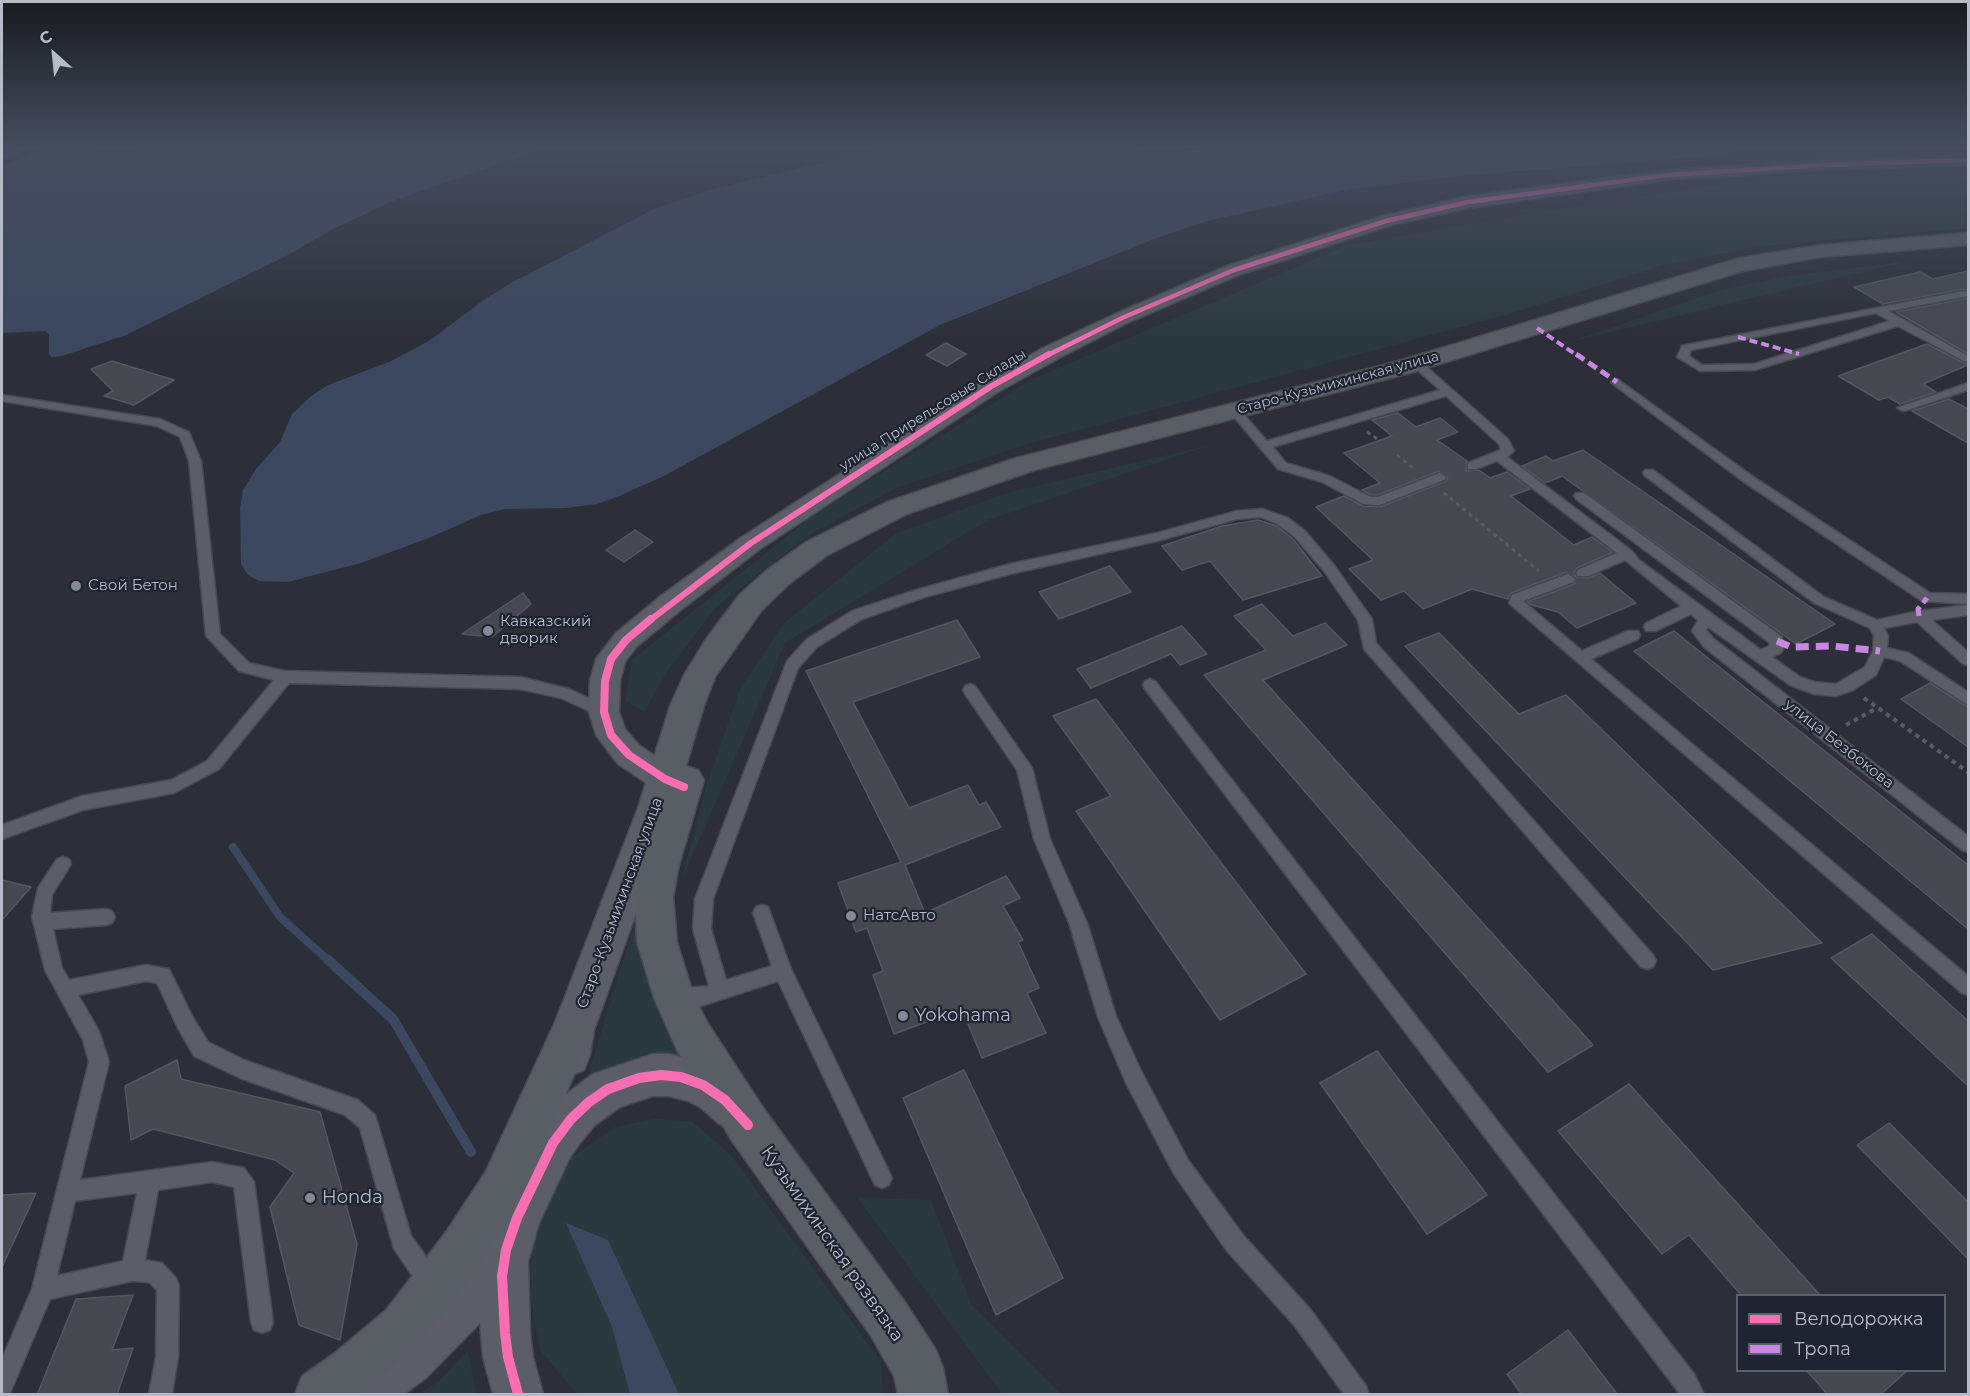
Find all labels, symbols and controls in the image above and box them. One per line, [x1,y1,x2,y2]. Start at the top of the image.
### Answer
north arrow [24,24,84,84]
text: С [36,26,55,49]
street label: улица Прирельсовые Склады [837,345,1029,475]
street label: Старо-Кузьмихинская улица [1235,348,1441,418]
place label: Свой Бетон [88,577,178,595]
marker: Свой Бетон [69,579,83,593]
place label: Кавказский дворик [500,613,591,648]
marker: Кавказский дворик [481,624,495,638]
street label: улица Безбокова [1781,696,1897,792]
street label: Старо-Кузьмихинская улица [573,795,667,1011]
place label: НатсАвто [863,907,936,925]
marker: НатсАвто [844,909,858,923]
place label: Yokohama [915,1005,1011,1027]
marker: Yokohama [896,1009,910,1023]
street label: Кузьмихинская развязка [756,1142,908,1346]
place label: Honda [322,1187,383,1209]
marker: Honda [303,1191,317,1205]
legend [1736,1294,1946,1372]
text: Велодорожка [1794,1308,1923,1330]
text: Тропа [1794,1338,1851,1360]

